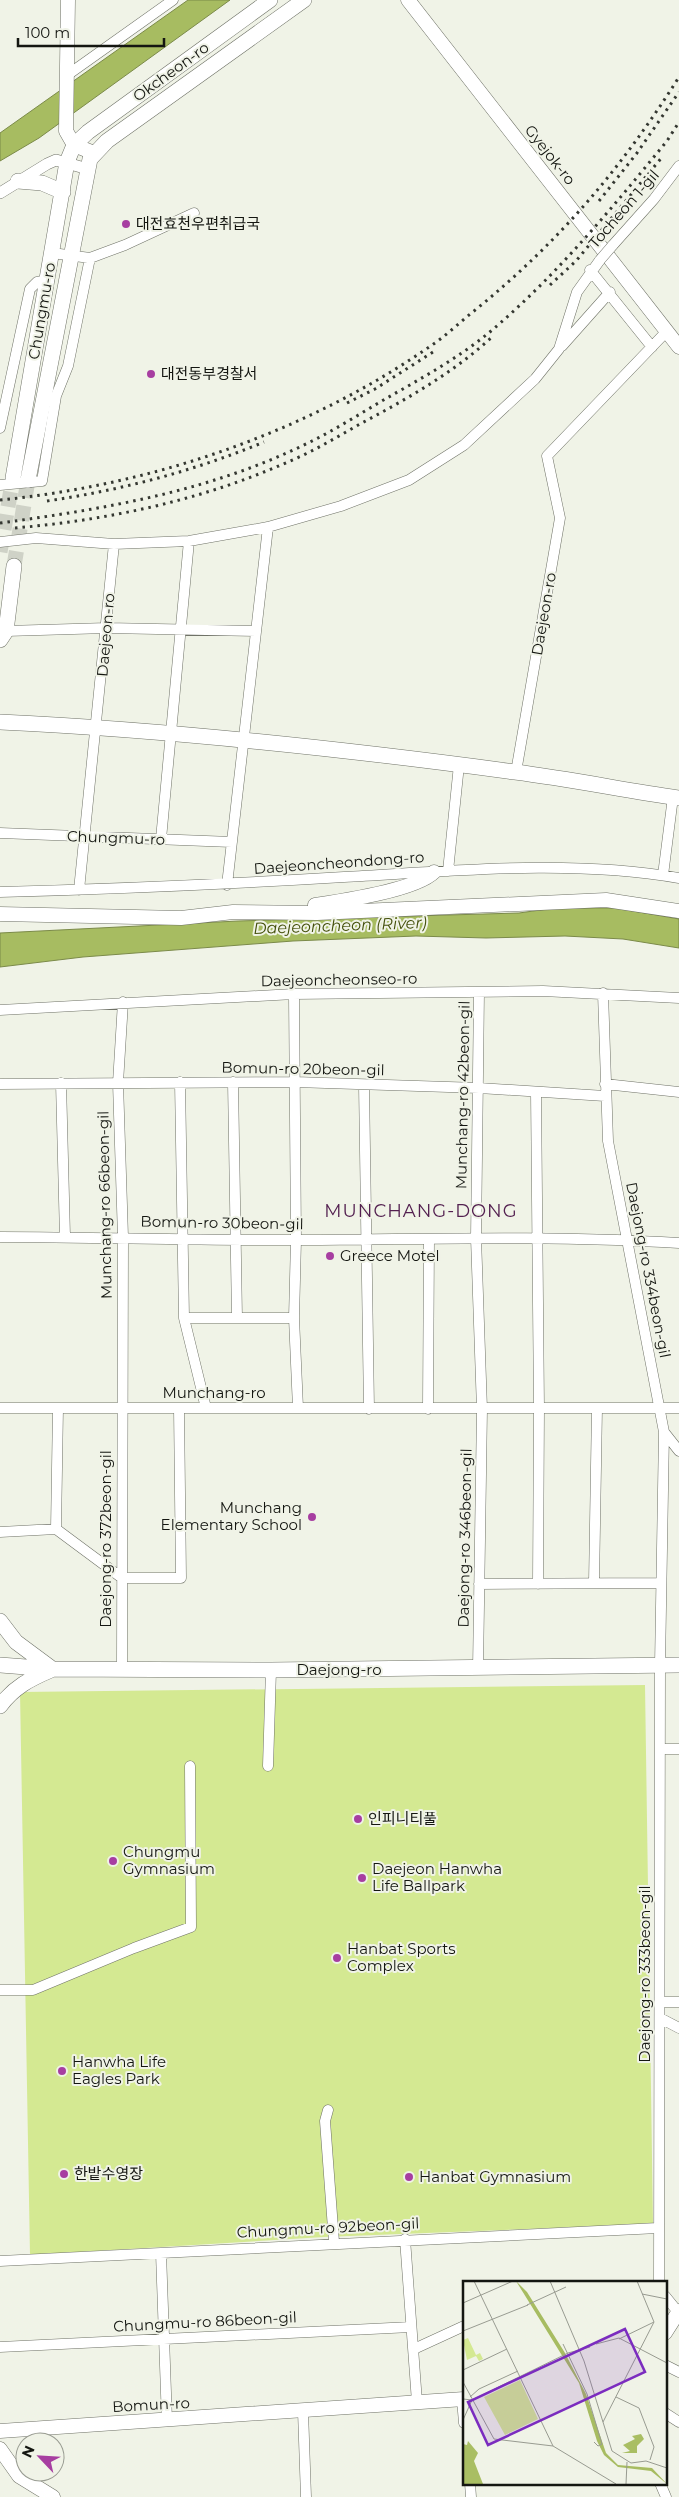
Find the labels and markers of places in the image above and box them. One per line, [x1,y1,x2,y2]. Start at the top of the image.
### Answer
place label: 대전효천우편취급국 [136,214,260,233]
marker: 대전효천우편취급국 [120,218,132,230]
place label: 대전동부경찰서 [161,364,258,383]
marker: 대전동부경찰서 [145,368,157,380]
place label: Greece Motel [340,1246,439,1265]
marker: Greece Motel [324,1250,336,1262]
place label: Munchang Elementary School [161,1498,302,1534]
marker: Munchang Elementary School [306,1511,318,1523]
place label: 인피니티풀 [368,1809,437,1828]
marker: 인피니티풀 [352,1813,364,1825]
place label: Chungmu Gymnasium [123,1842,215,1878]
marker: Chungmu Gymnasium [107,1855,119,1867]
place label: Daejeon Hanwha Life Ballpark [372,1859,502,1895]
marker: Daejeon Hanwha Life Ballpark [356,1872,368,1884]
place label: Hanbat Sports Complex [347,1939,456,1975]
marker: Hanbat Sports Complex [331,1952,343,1964]
place label: Hanwha Life Eagles Park [72,2052,166,2088]
marker: Hanwha Life Eagles Park [56,2065,68,2077]
place label: 한밭수영장 [74,2164,143,2183]
place label: Hanbat Gymnasium [419,2167,571,2186]
marker: 한밭수영장 [58,2168,70,2180]
marker: Hanbat Gymnasium [403,2171,415,2183]

